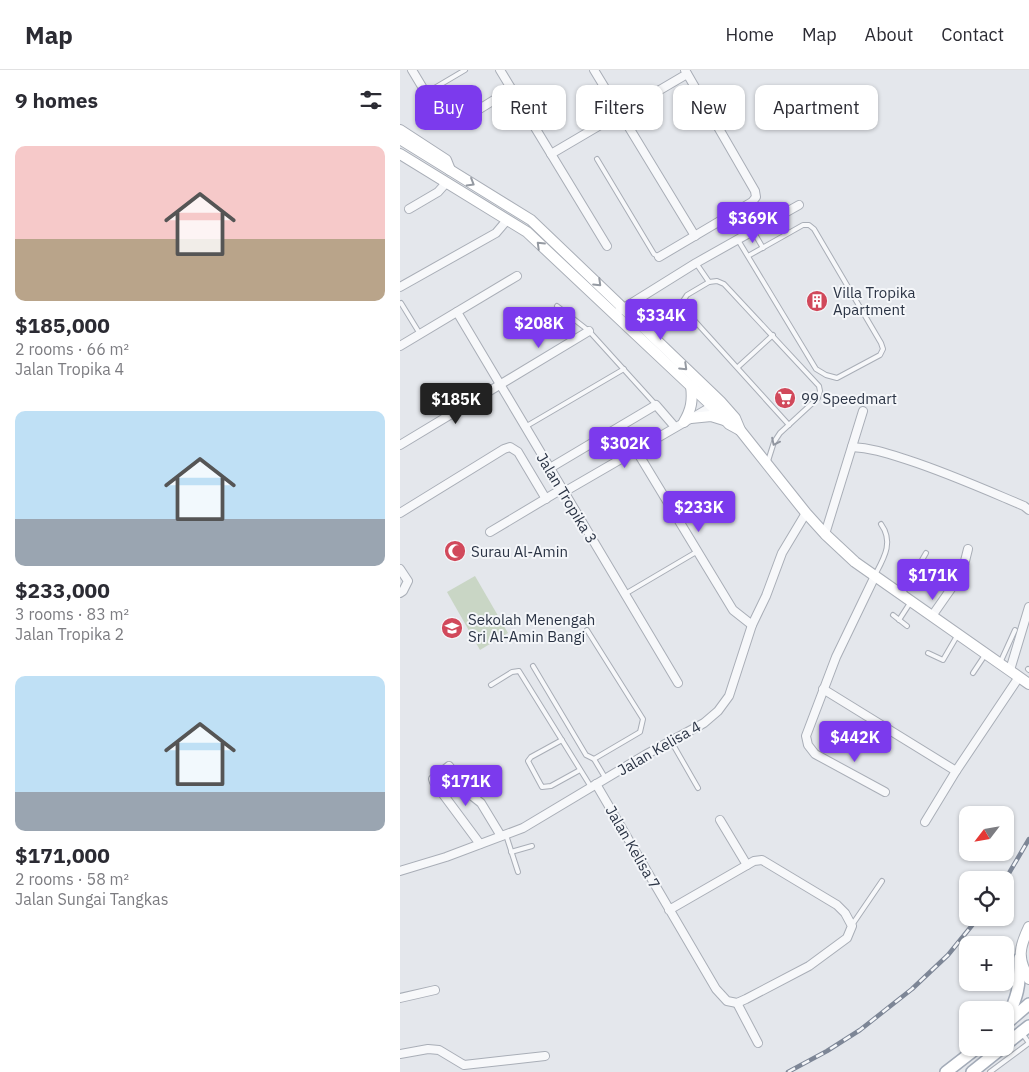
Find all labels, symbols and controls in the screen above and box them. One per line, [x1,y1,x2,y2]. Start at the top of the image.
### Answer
text: Map [25,19,73,51]
text: Home [726,23,774,46]
text: Map [802,23,837,46]
text: About [865,23,913,46]
text: Contact [941,23,1004,46]
chip: Buy [415,85,482,130]
chip: Rent [492,85,566,130]
chip: Filters [576,85,663,130]
chip: New [673,85,745,130]
chip: Apartment [755,85,878,130]
text: 9 homes [15,86,98,114]
icon: filters [357,86,385,114]
one-way arrow [466,177,475,186]
icon: home [155,179,245,269]
pin: $369K [718,202,788,244]
text: $369K [728,208,778,228]
one-way arrow [537,242,546,251]
one-way arrow [592,277,601,286]
place label: Villa Tropika Apartment [833,283,916,319]
building icon: Villa Tropika Apartment [805,289,829,313]
pin: $334K [626,298,696,341]
text: $334K [636,305,686,325]
pin: $208K [504,306,574,349]
text: $185,000 [15,311,110,339]
text: $208K [514,313,564,333]
text: 2 rooms · 66 m² [15,339,129,359]
text: Jalan Tropika 4 [15,359,124,379]
one-way arrow [678,361,687,370]
pin: $185K [421,382,491,425]
supermarket icon: 99 Speedmart [773,386,797,410]
text: $185K [431,389,481,409]
place label: 99 Speedmart [801,389,897,408]
pin: $302K [590,426,660,469]
text: $302K [600,433,650,453]
one-way arrow [771,437,781,446]
icon: home [155,444,245,534]
street label: Jalan Tropika 3 [532,449,602,547]
pin: $233K [664,490,734,533]
text: $233K [674,497,724,517]
mosque icon: Surau Al-Amin [443,539,467,563]
place label: Surau Al-Amin [471,542,568,561]
pin: $171K [898,558,968,601]
text: $171K [908,565,958,585]
text: $233,000 [15,576,110,604]
text: 3 rooms · 83 m² [15,604,129,624]
place label: Sekolah Menengah Sri Al-Amin Bangi [468,610,595,646]
school or university icon: Sekolah Menengah Sri Al-Amin Bangi [440,616,464,640]
text: Jalan Tropika 2 [15,624,124,644]
icon: home [155,709,245,799]
street label: Jalan Kelisa 4 [614,717,704,779]
pin: $442K [820,720,890,763]
text: $442K [830,727,880,747]
pin: $171K [431,764,501,807]
text: $171K [441,771,491,791]
street label: Jalan Kelisa 7 [602,802,664,892]
north arrow [959,806,1014,861]
map controls [959,806,1014,1056]
text: $171,000 [15,841,110,869]
text: 2 rooms · 58 m² [15,869,129,889]
button: locate [959,871,1014,926]
text: Jalan Sungai Tangkas [15,889,168,909]
button: + [959,936,1014,991]
button: − [959,1001,1014,1056]

